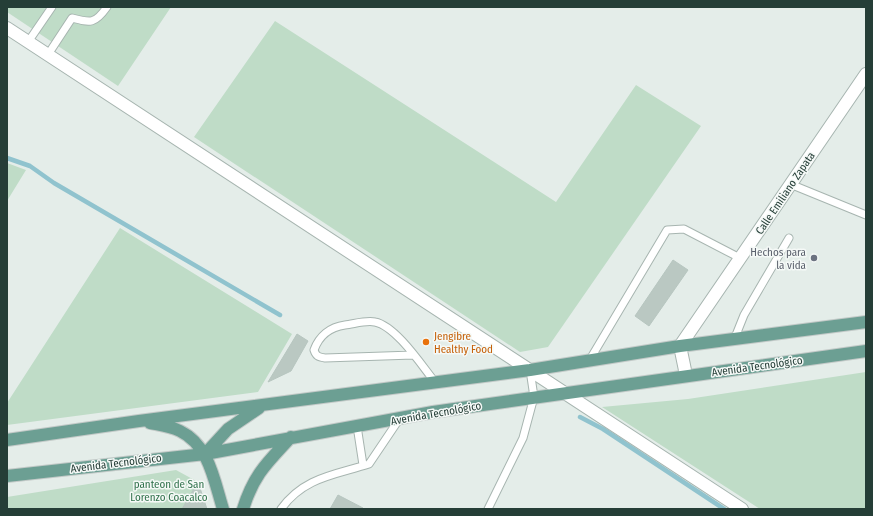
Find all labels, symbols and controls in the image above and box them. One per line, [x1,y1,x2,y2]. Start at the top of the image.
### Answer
street label: Calle Emiliano Zapata [753,150,818,237]
place label: Hechos para la vida [750,246,806,272]
marker: Hechos para la vida [809,253,819,263]
place label: Jengibre Healthy Food [434,330,493,356]
marker: Jengibre Healthy Food [421,337,431,347]
street label: Avenida Tecnológico [711,354,804,379]
street label: Avenida Tecnológico [390,399,483,428]
street label: Avenida Tecnológico [70,451,163,476]
park label: panteon de San Lorenzo Coacalco [130,478,208,504]

